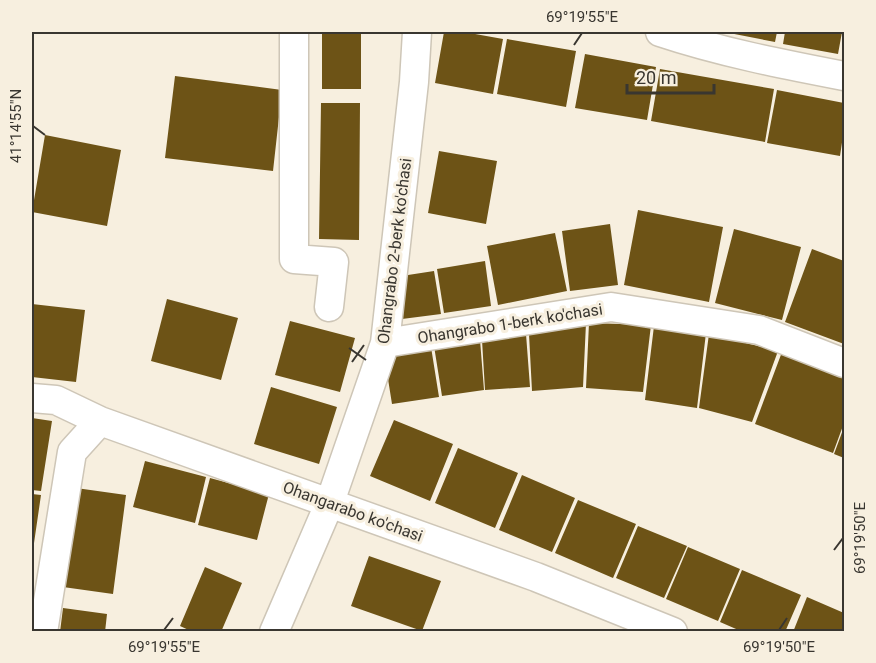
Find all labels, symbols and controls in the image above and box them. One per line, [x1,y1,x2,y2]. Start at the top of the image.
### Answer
text: 69°19'55"E [546,8,619,26]
scale bar [627,57,714,95]
text: 20 m [636,67,676,88]
text: 41°14'55"N [7,89,25,163]
street label: Ohangrabo 2-berk ko'chasi [374,157,415,345]
street label: Ohangrabo 1-berk ko'chasi [416,299,604,348]
street label: Ohangarabo ko'chasi [280,477,425,546]
text: 69°19'50"E [851,501,869,574]
text: 69°19'55"E [128,638,201,656]
text: 69°19'50"E [743,638,816,656]

